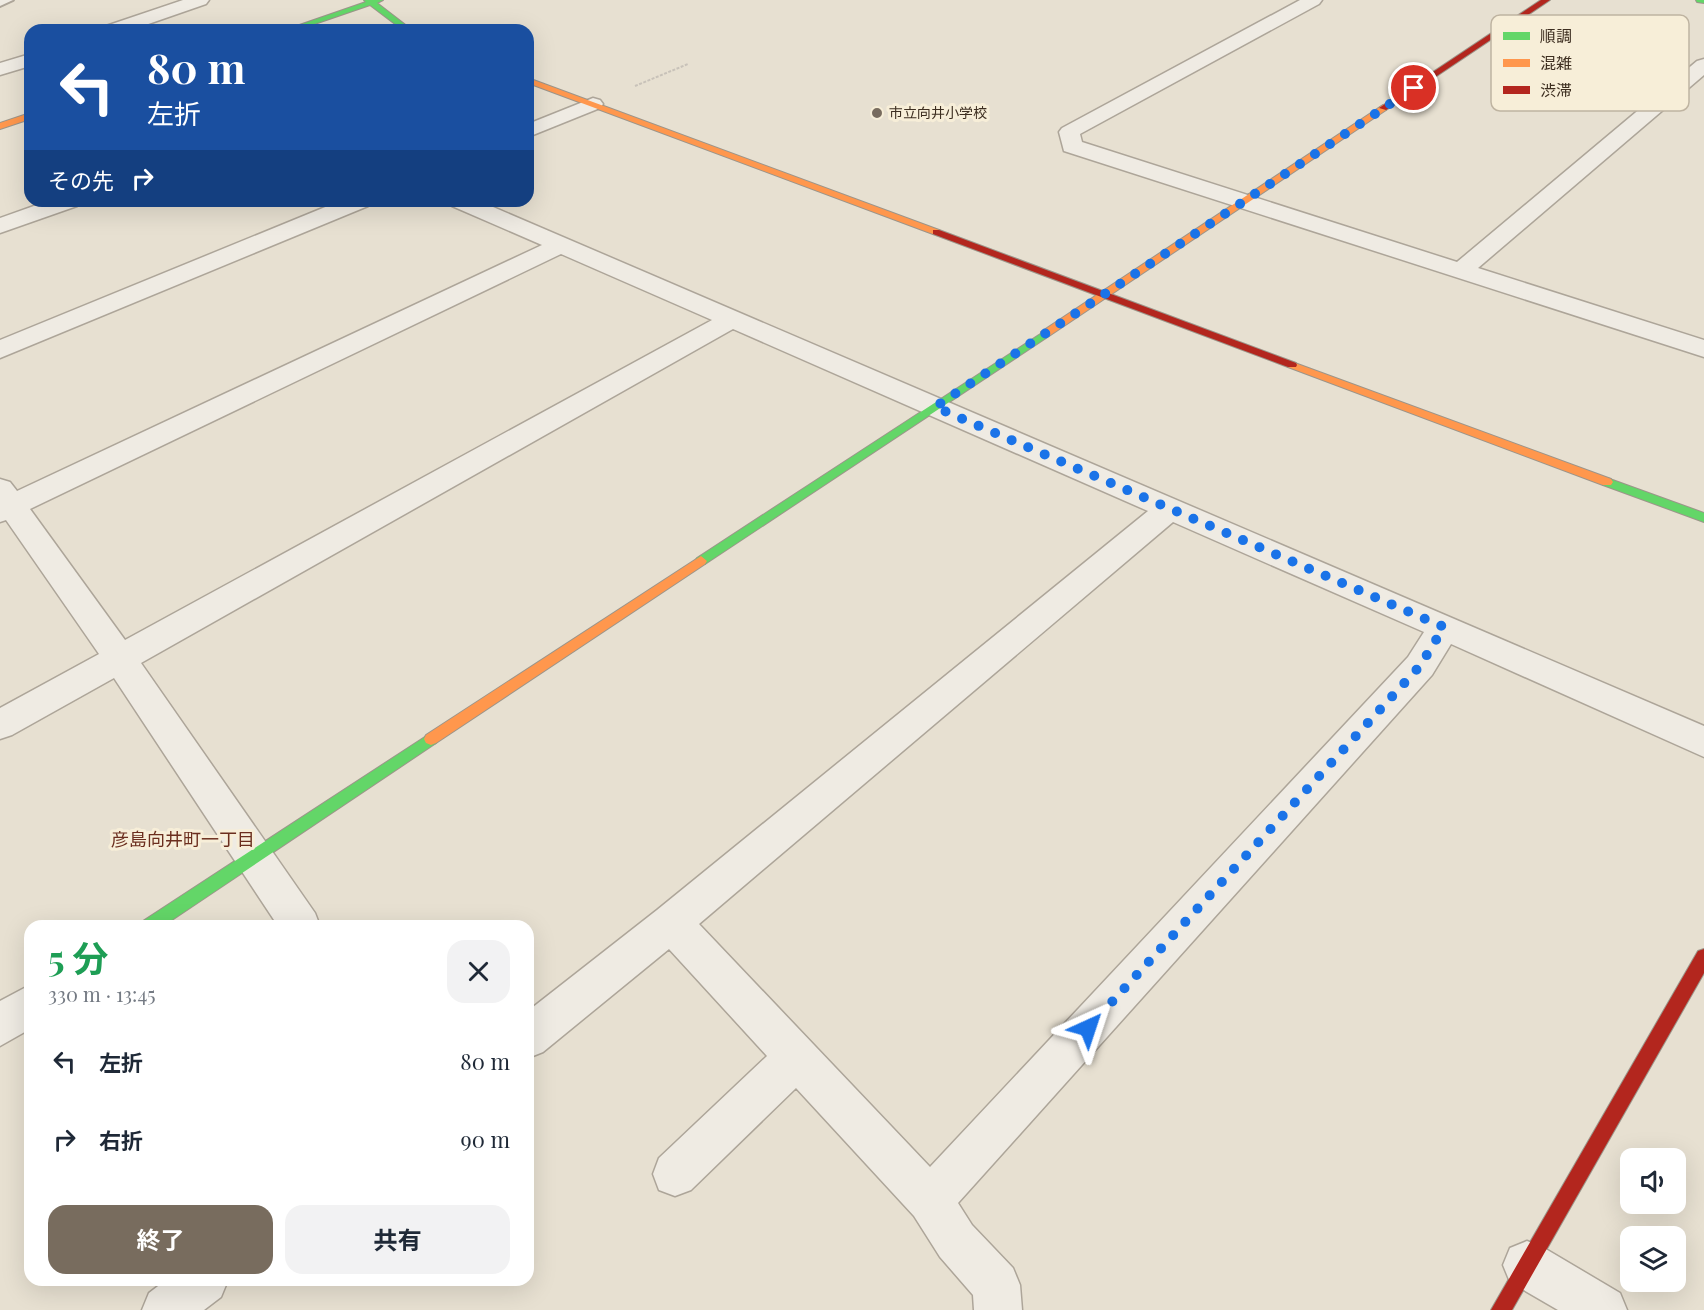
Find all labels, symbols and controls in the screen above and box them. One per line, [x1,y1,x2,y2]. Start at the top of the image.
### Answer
legend [1491,15,1689,111]
text: 順調 [1540,25,1572,46]
text: 80 m [147,39,245,95]
icon: left [48,48,126,126]
text: 混雑 [1540,52,1572,73]
pin [1388,62,1439,113]
icon: arrive [1397,71,1430,104]
text: 渋滞 [1540,79,1572,100]
text: 左折 [147,95,201,131]
place label: 市立向井小学校 [889,103,987,122]
marker: 市立向井小学校 [870,106,884,120]
icon: right [126,162,159,195]
text: その先 [48,165,114,195]
district label: 彦島向井町一丁目 [111,827,255,851]
text: 5 分 [48,933,108,981]
button: close [447,940,510,1003]
text: 330 m · 13:45 [48,980,156,1007]
position arrow [1056,996,1120,1060]
icon: left [48,1045,81,1078]
text: 80 m [460,1046,510,1076]
text: 左折 [99,1047,143,1077]
icon: right [48,1123,81,1156]
text: 90 m [461,1124,510,1154]
text: 右折 [99,1125,143,1155]
map controls [1620,1148,1686,1292]
button: sound [1620,1148,1686,1214]
button: 終了 [48,1205,273,1274]
button: 共有 [285,1205,510,1274]
button: layers [1620,1226,1686,1292]

